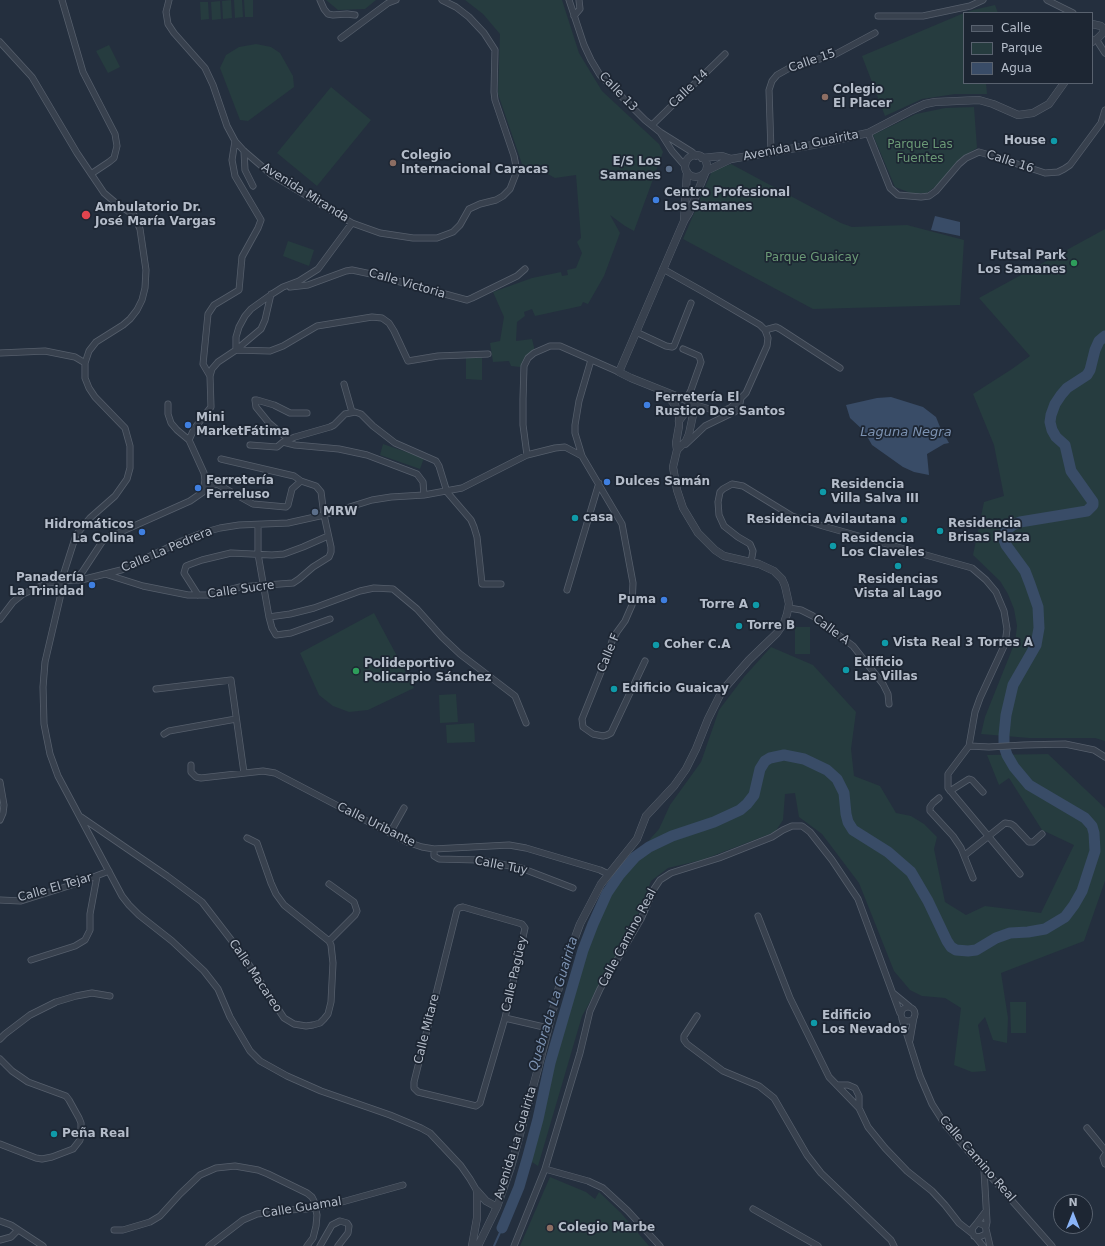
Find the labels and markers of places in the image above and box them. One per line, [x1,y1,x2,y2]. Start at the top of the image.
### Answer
place label: Colegio El Placer [833,83,892,111]
marker: Colegio El Placer [820,92,830,102]
place label: House [1004,134,1046,148]
marker: House [1049,136,1059,146]
place label: Colegio Internacional Caracas [401,149,548,177]
place label: E/S Los Samanes [600,155,661,183]
marker: Colegio Internacional Caracas [388,158,398,168]
marker: E/S Los Samanes [664,164,674,174]
place label: Centro Profesional Los Samanes [664,186,790,214]
marker: Centro Profesional Los Samanes [651,195,661,205]
place label: Ambulatorio Dr. José María Vargas [95,201,216,229]
marker: Ambulatorio Dr. José María Vargas [80,209,92,221]
place label: Futsal Park Los Samanes [978,249,1066,277]
marker: Futsal Park Los Samanes [1069,258,1079,268]
place label: Ferretería El Rustico Dos Santos [655,391,785,419]
marker: Ferretería El Rustico Dos Santos [642,400,652,410]
place label: Mini MarketFátima [196,411,290,439]
marker: Mini MarketFátima [183,420,193,430]
place label: Ferretería Ferreluso [206,474,274,502]
place label: Dulces Samán [615,475,710,489]
marker: Dulces Samán [602,477,612,487]
place label: Residencia Villa Salva III [831,478,919,506]
marker: Ferretería Ferreluso [193,483,203,493]
marker: Residencia Villa Salva III [818,487,828,497]
place label: MRW [323,505,357,519]
marker: MRW [310,507,320,517]
place label: casa [583,511,613,525]
marker: casa [570,513,580,523]
place label: Residencia Avilautana [747,513,896,527]
marker: Residencia Avilautana [899,515,909,525]
place label: Residencia Brisas Plaza [948,517,1030,545]
place label: Hidromáticos La Colina [44,518,134,546]
marker: Residencia Brisas Plaza [935,526,945,536]
marker: Hidromáticos La Colina [137,527,147,537]
place label: Residencia Los Claveles [841,532,925,560]
marker: Residencia Los Claveles [828,541,838,551]
marker: Residencias Vista al Lago [893,561,903,571]
place label: Panadería La Trinidad [9,571,84,599]
place label: Residencias Vista al Lago [854,573,942,601]
marker: Panadería La Trinidad [87,580,97,590]
place label: Puma [618,593,656,607]
marker: Puma [659,595,669,605]
place label: Torre A [700,598,748,612]
marker: Torre A [751,600,761,610]
place label: Torre B [747,619,795,633]
marker: Torre B [734,621,744,631]
place label: Vista Real 3 Torres A [893,636,1033,650]
place label: Coher C.A [664,638,730,652]
marker: Vista Real 3 Torres A [880,638,890,648]
marker: Coher C.A [651,640,661,650]
place label: Edificio Las Villas [854,656,918,684]
place label: Polideportivo Policarpio Sánchez [364,657,492,685]
marker: Edificio Las Villas [841,665,851,675]
marker: Polideportivo Policarpio Sánchez [351,666,361,676]
place label: Edificio Guaicay [622,682,729,696]
marker: Edificio Guaicay [609,684,619,694]
place label: Edificio Los Nevados [822,1009,907,1037]
marker: Edificio Los Nevados [809,1018,819,1028]
place label: Peña Real [62,1127,129,1141]
marker: Peña Real [49,1129,59,1139]
place label: Colegio Marbe [558,1221,655,1235]
marker: Colegio Marbe [545,1223,555,1233]

